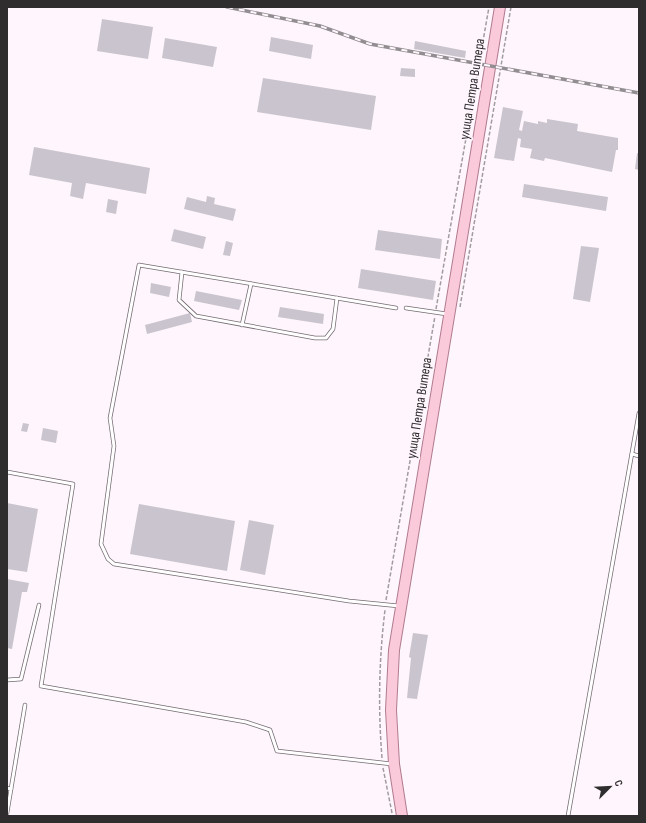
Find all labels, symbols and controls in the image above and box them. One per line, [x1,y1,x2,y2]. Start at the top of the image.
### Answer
street label: улица Петра Витера [456,37,488,141]
street label: улица Петра Витера [403,356,435,460]
north arrow [590,767,630,807]
text: С [612,778,626,789]

